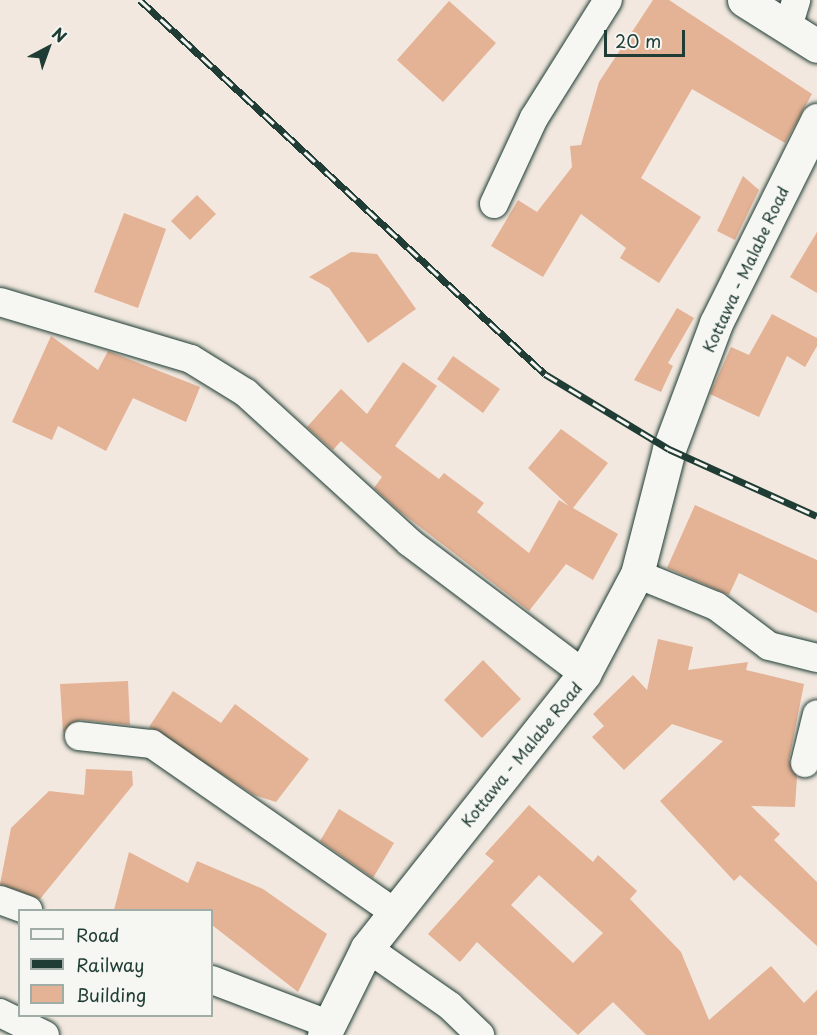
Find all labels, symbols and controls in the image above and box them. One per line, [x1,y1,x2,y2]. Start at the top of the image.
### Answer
north arrow [18,18,78,78]
scale bar [607,18,688,56]
text: N [47,21,72,48]
text: 20 m [615,27,661,54]
street label: Kottawa - Malabe Road [698,182,792,356]
street label: Kottawa - Malabe Road [456,677,586,831]
legend [18,909,213,1017]
text: Road [76,921,120,948]
text: Railway [76,951,144,978]
text: Building [76,981,146,1008]

